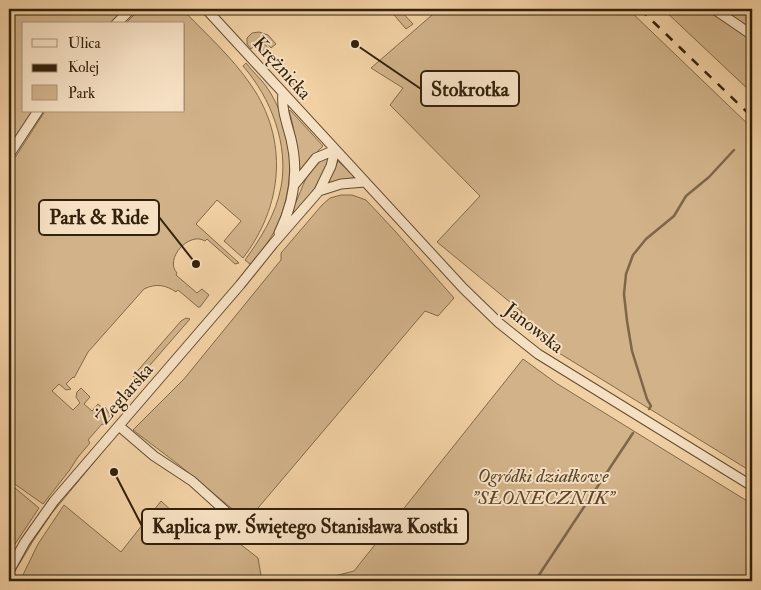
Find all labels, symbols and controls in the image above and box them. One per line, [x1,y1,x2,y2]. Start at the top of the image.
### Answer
legend [22,22,185,112]
street label: Krężnicka [247,32,317,105]
text: Ulica [68,34,101,53]
text: Kolej [68,58,99,77]
callout: Stokrotka [421,71,519,106]
text: Stokrotka [431,77,510,102]
text: Park [68,84,95,103]
callout: Park & Ride [39,200,159,235]
text: Park & Ride [49,205,149,230]
street label: Janowska [499,297,569,359]
street label: Żeglarska [90,357,159,430]
park label: Ogródki działkowe "SŁONECZNIK" [472,464,617,510]
callout: Kaplica pw. Świętego Stanisława Kostki [142,509,468,544]
text: Kaplica pw. Świętego Stanisława Kostki [152,513,459,540]

